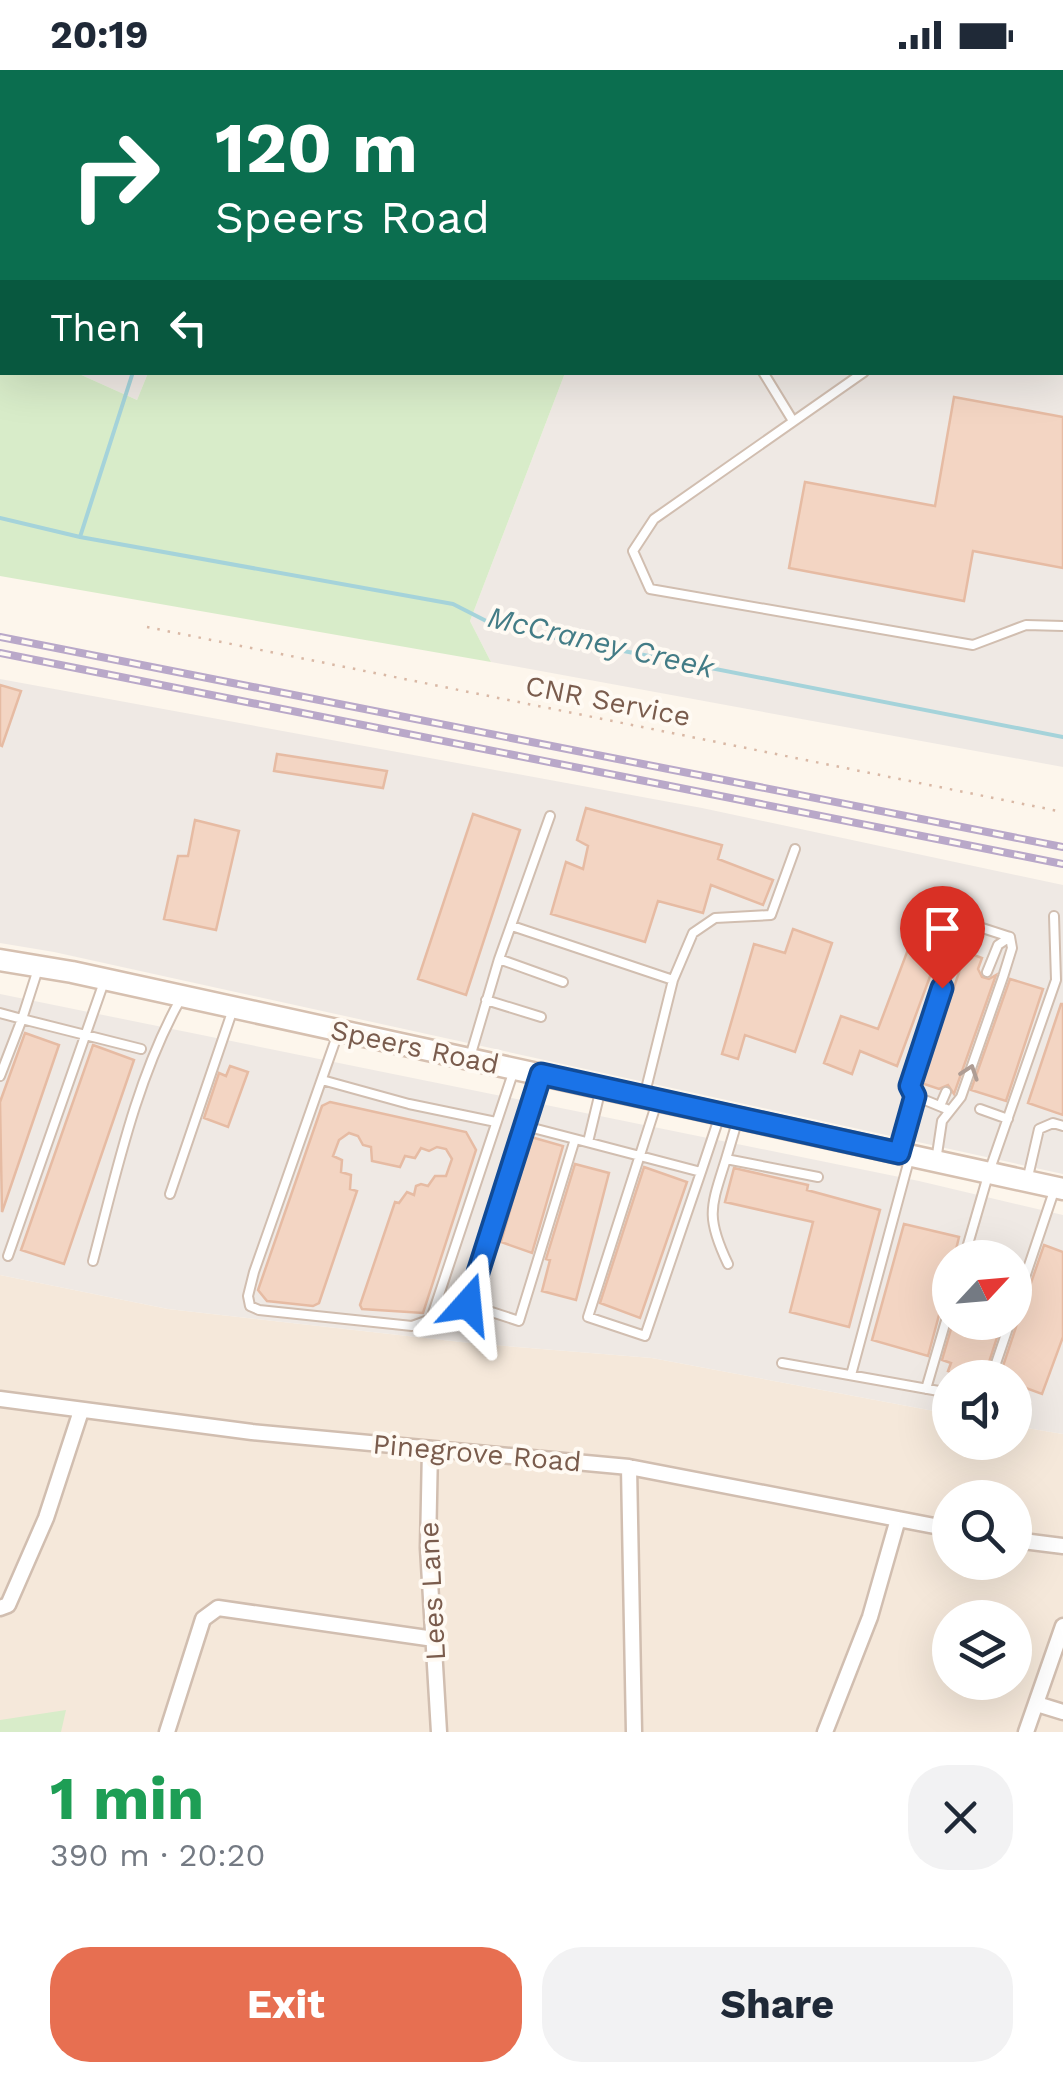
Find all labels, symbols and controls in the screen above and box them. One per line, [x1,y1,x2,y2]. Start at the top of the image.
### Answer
text: 20:19 [50,13,148,57]
text: 120 m [215,107,418,189]
icon: right [50,110,180,240]
text: Speers Road [215,191,490,244]
icon: left [161,300,216,355]
text: Then [50,306,141,350]
water label: McCraney Creek [484,599,719,685]
street label: CNR Service [523,669,693,733]
pin [900,886,985,989]
icon: arrive [915,901,970,956]
street label: Speers Road [328,1013,502,1081]
one-way arrow [958,1065,979,1082]
north arrow [932,1240,1032,1340]
map controls [932,1240,1032,1700]
position arrow [416,1252,520,1356]
button: sound [932,1360,1032,1460]
street label: Pinegrove Road [371,1427,583,1479]
button: search [932,1480,1032,1580]
street label: Lees Lane [412,1521,452,1661]
button: layers [932,1600,1032,1700]
text: 1 min [50,1763,204,1834]
button: close [908,1765,1013,1870]
text: 390 m · 20:20 [50,1836,265,1874]
button: Exit [50,1947,522,2062]
button: Share [542,1947,1013,2062]

